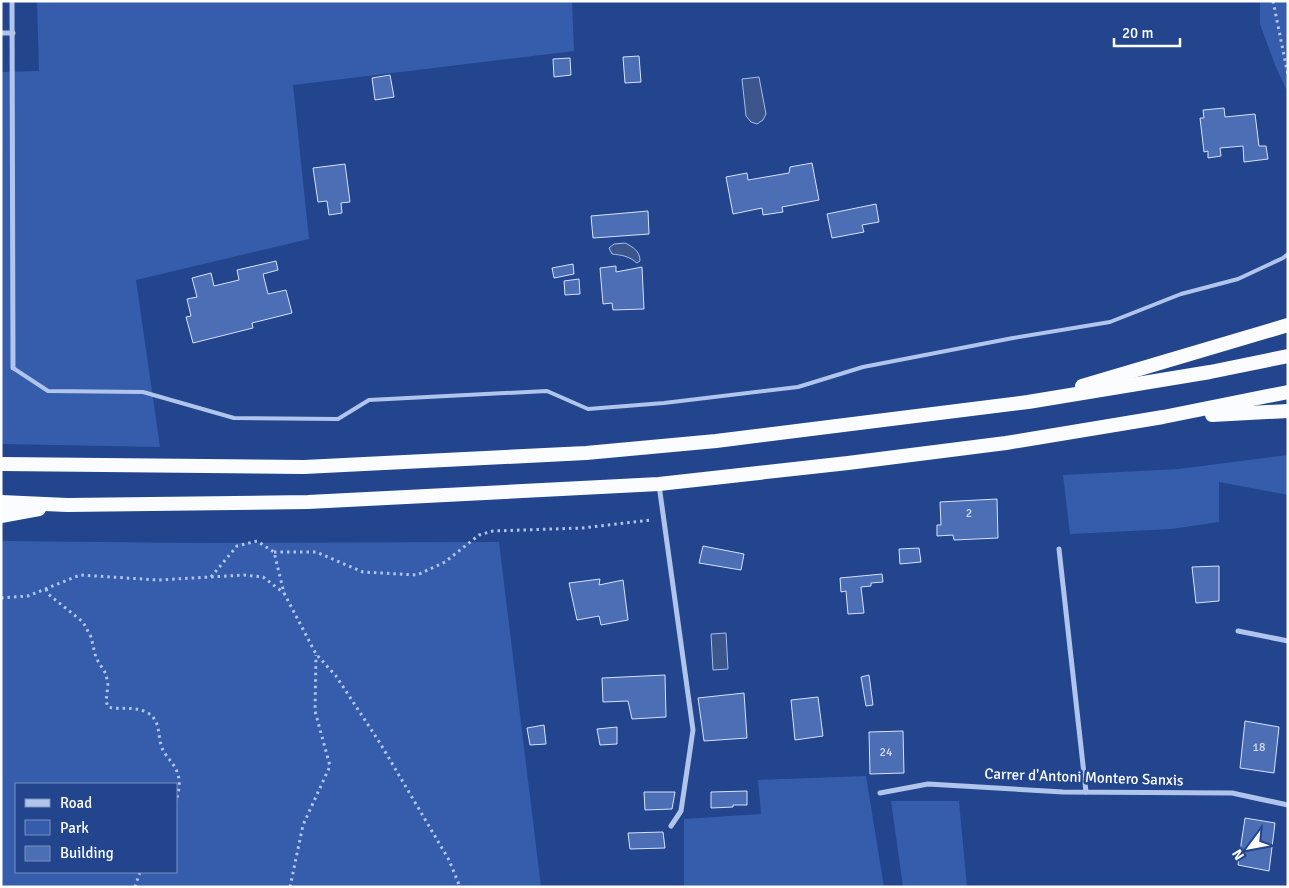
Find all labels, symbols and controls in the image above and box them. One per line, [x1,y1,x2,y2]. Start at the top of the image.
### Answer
scale bar [1114,15,1180,47]
text: 20 m [1122,24,1153,42]
house number: 2 [966,506,972,521]
house number: 18 [1253,740,1265,755]
house number: 24 [880,745,893,760]
street label: Carrer d'Antoni Montero Sanxis [984,765,1184,789]
legend [15,783,178,873]
text: Road [60,794,92,812]
text: Park [60,819,89,837]
north arrow [1224,823,1274,873]
text: Building [60,844,114,862]
text: N [1229,846,1248,863]

